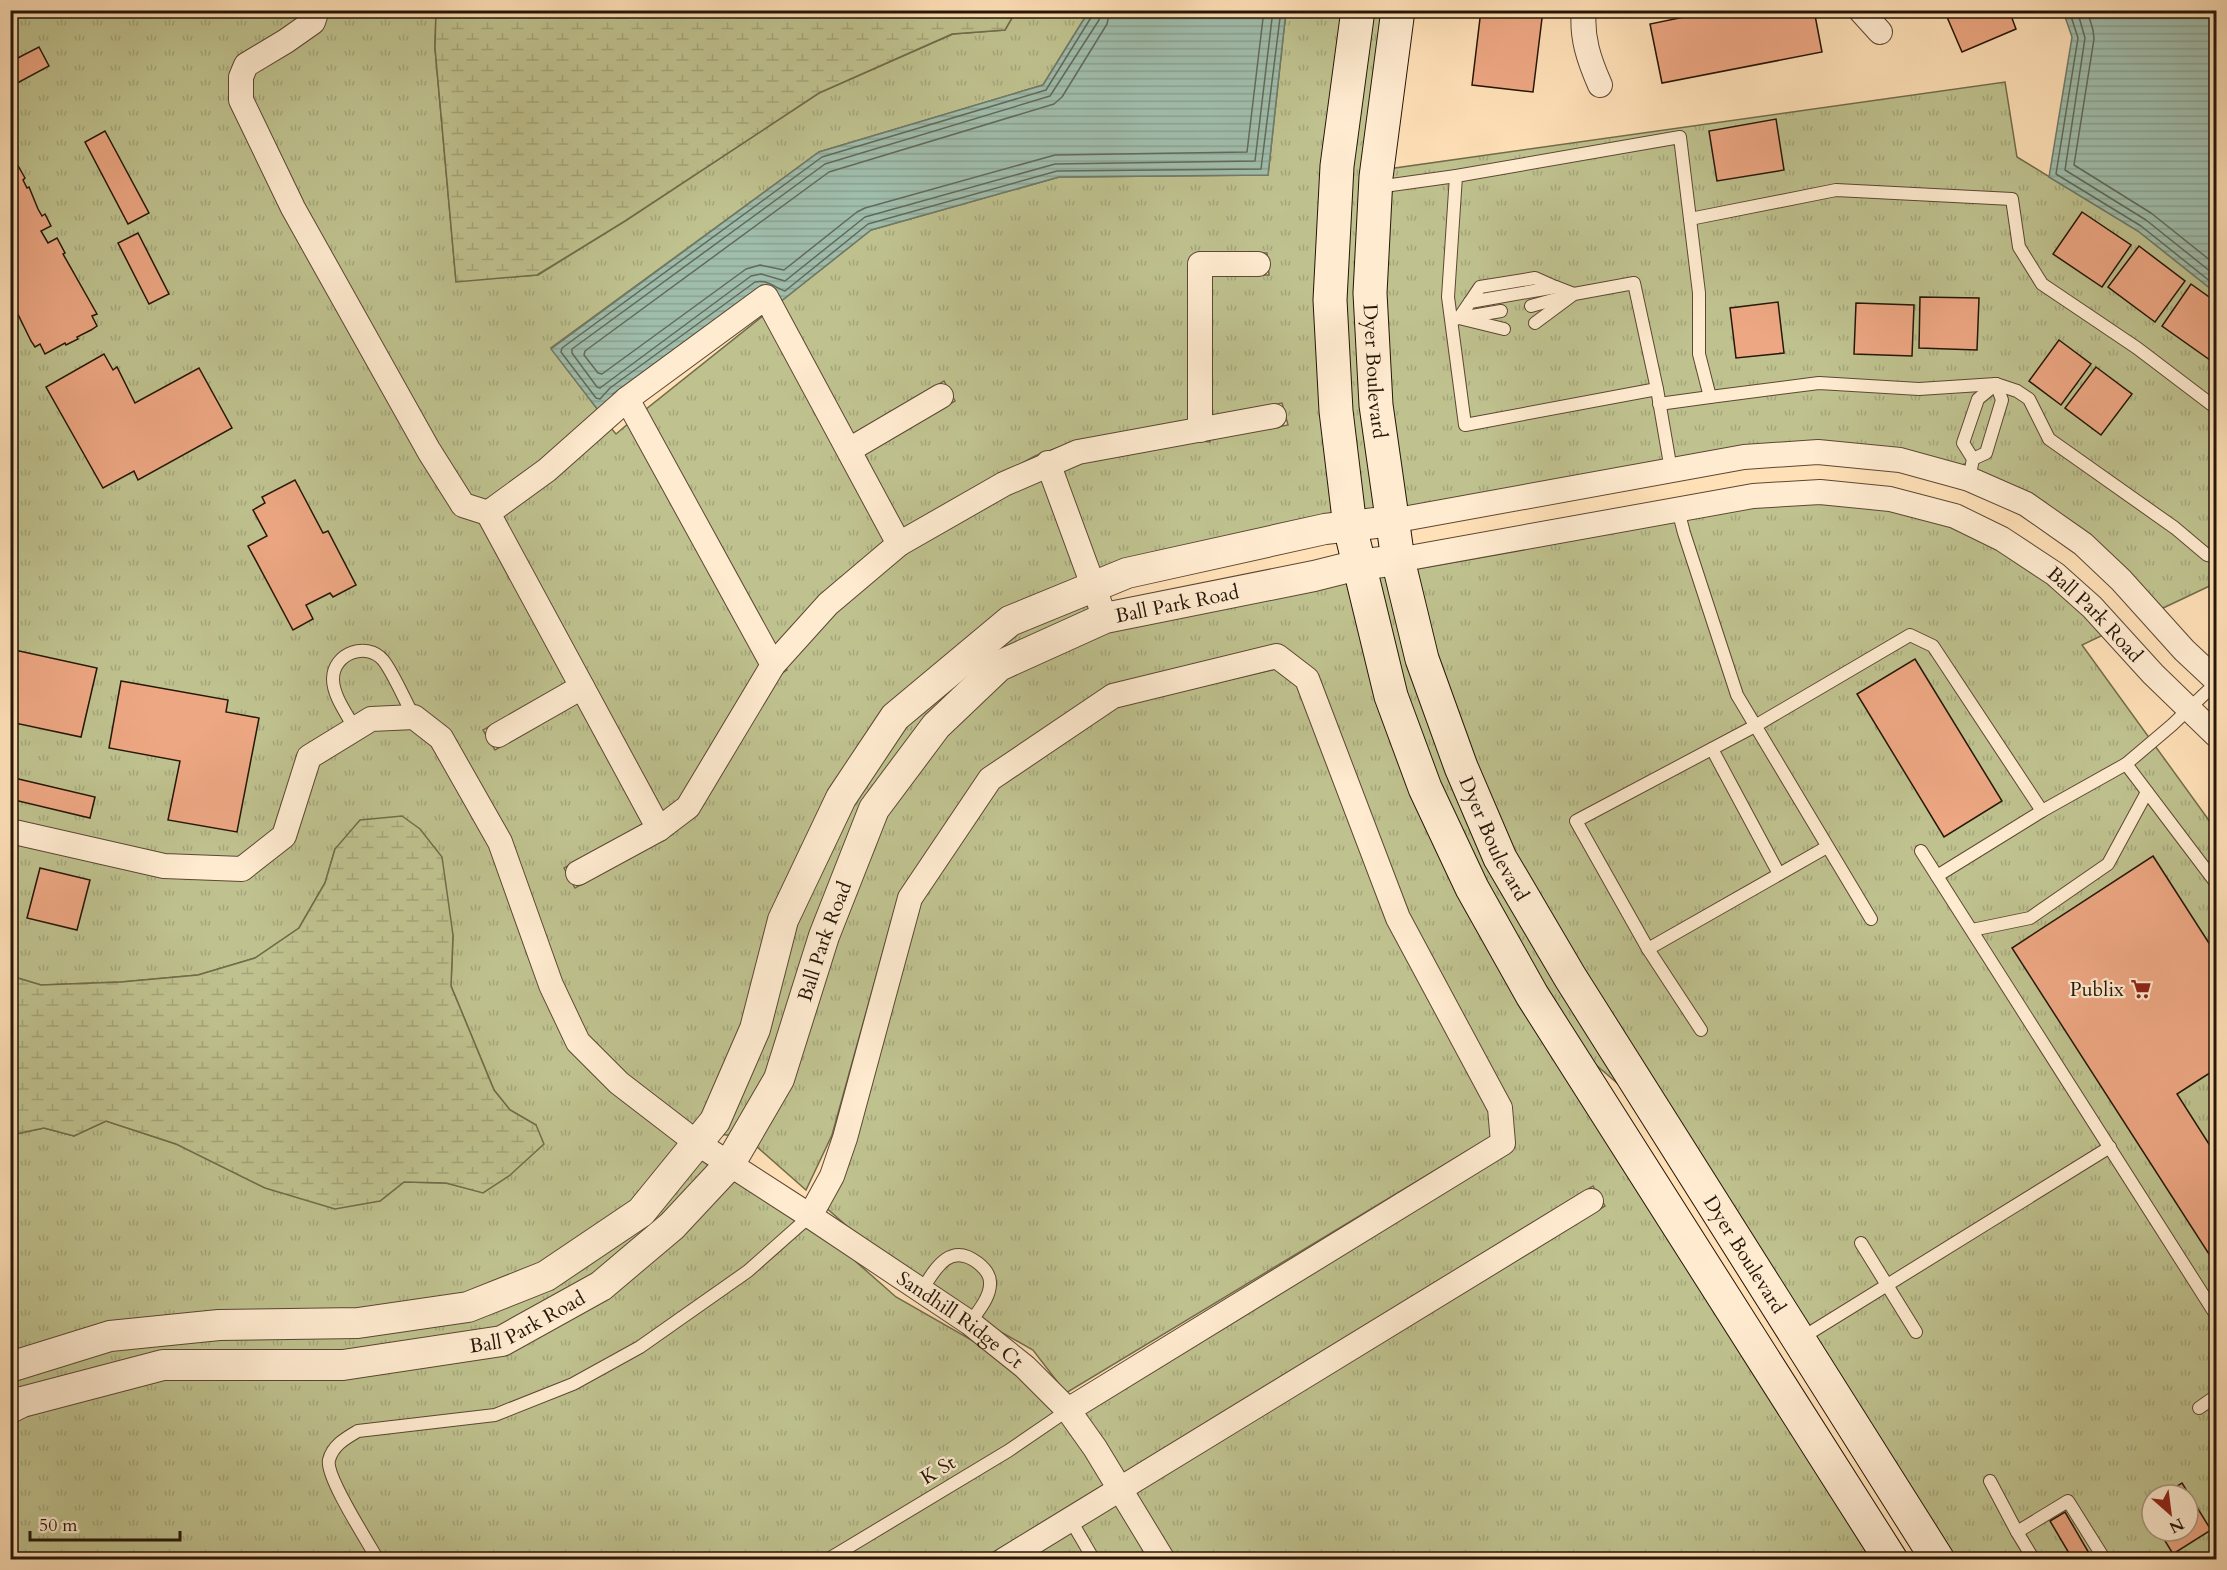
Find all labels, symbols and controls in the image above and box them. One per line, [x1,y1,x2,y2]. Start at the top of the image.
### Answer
street label: Dyer Boulevard [1357,303,1394,441]
street label: Ball Park Road [2042,560,2149,668]
street label: Ball Park Road [1113,578,1242,629]
street label: Dyer Boulevard [1453,772,1536,906]
street label: Ball Park Road [791,877,858,1005]
place label: Publix [2070,976,2124,1003]
supermarket icon: Publix [2129,977,2153,1001]
street label: Dyer Boulevard [1698,1190,1793,1319]
street label: Sandhill Ridge Ct [892,1264,1030,1375]
street label: Ball Park Road [468,1284,590,1359]
street label: K St [915,1449,961,1491]
north arrow [2140,1483,2200,1543]
scale bar [30,1504,180,1542]
text: N [2165,1512,2188,1538]
text: 50 m [39,1513,78,1538]

